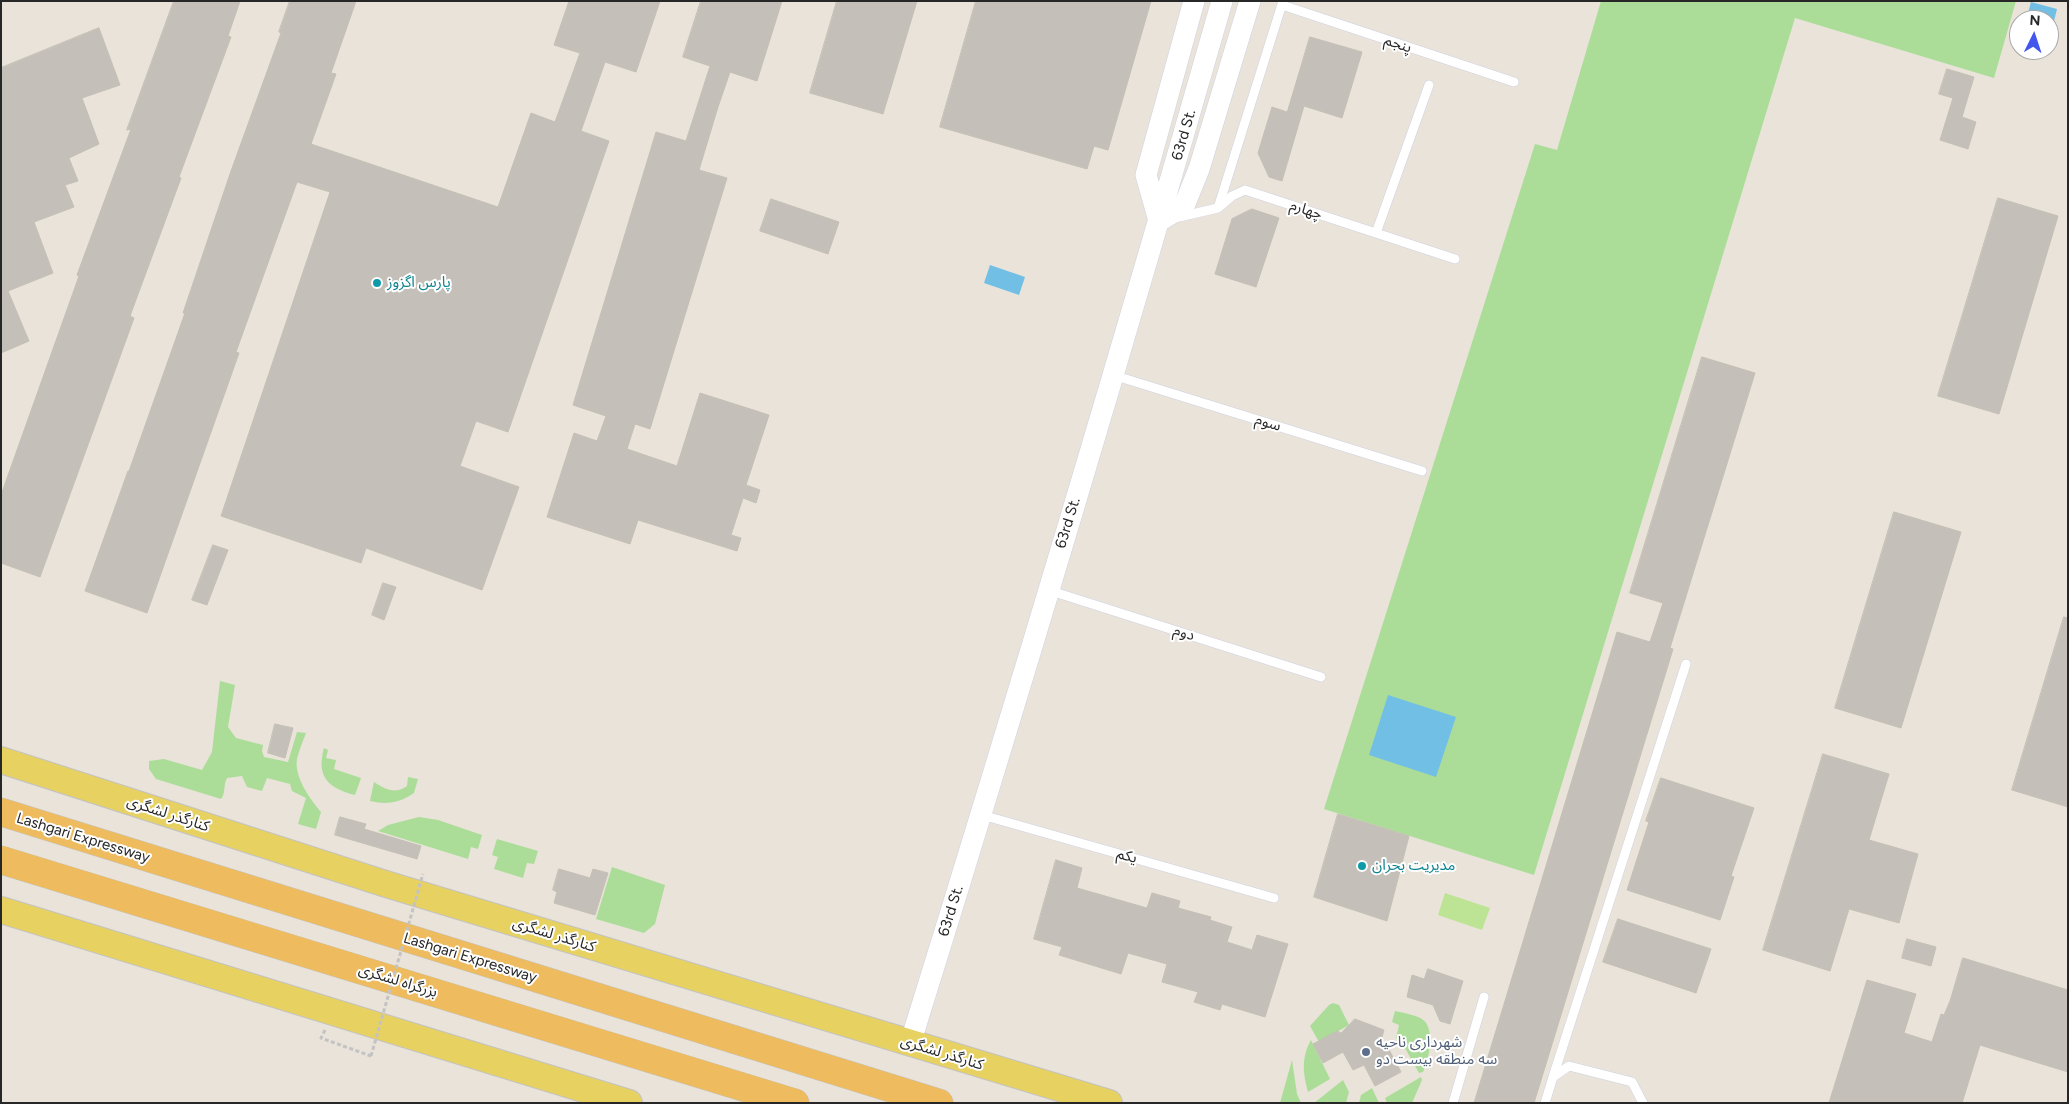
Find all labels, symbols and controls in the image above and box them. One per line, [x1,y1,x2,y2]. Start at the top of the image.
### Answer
north arrow [2009,10,2059,60]
text: N [2029,12,2041,29]
street label: پنجم [1382,31,1414,57]
street label: 63rd St. [1168,107,1200,163]
street label: چهارم [1288,196,1324,224]
place label: پارس اگزوز [387,274,451,292]
marker: پارس اگزوز [371,277,383,289]
street label: سوم [1253,411,1283,435]
street label: 63rd St. [1052,495,1084,551]
street label: دوم [1171,621,1197,645]
street label: کنارگذر لشگری [125,792,211,836]
street label: Lashgari Expressway [14,809,152,867]
street label: یکم [1115,845,1139,867]
place label: مدیریت بحران [1372,857,1455,875]
marker: مدیریت بحران [1356,860,1368,872]
street label: 63rd St. [935,883,967,939]
street label: کنارگذر لشگری [510,914,598,956]
street label: Lashgari Expressway [401,929,539,987]
street label: بزرگراه لشگری [356,960,440,1002]
street label: کنارگذر لشگری [898,1032,986,1074]
place label: شهرداری ناحیه سه منطقه بیست دو [1376,1034,1497,1069]
marker: شهرداری ناحیه سه منطقه بیست دو [1360,1046,1372,1058]

